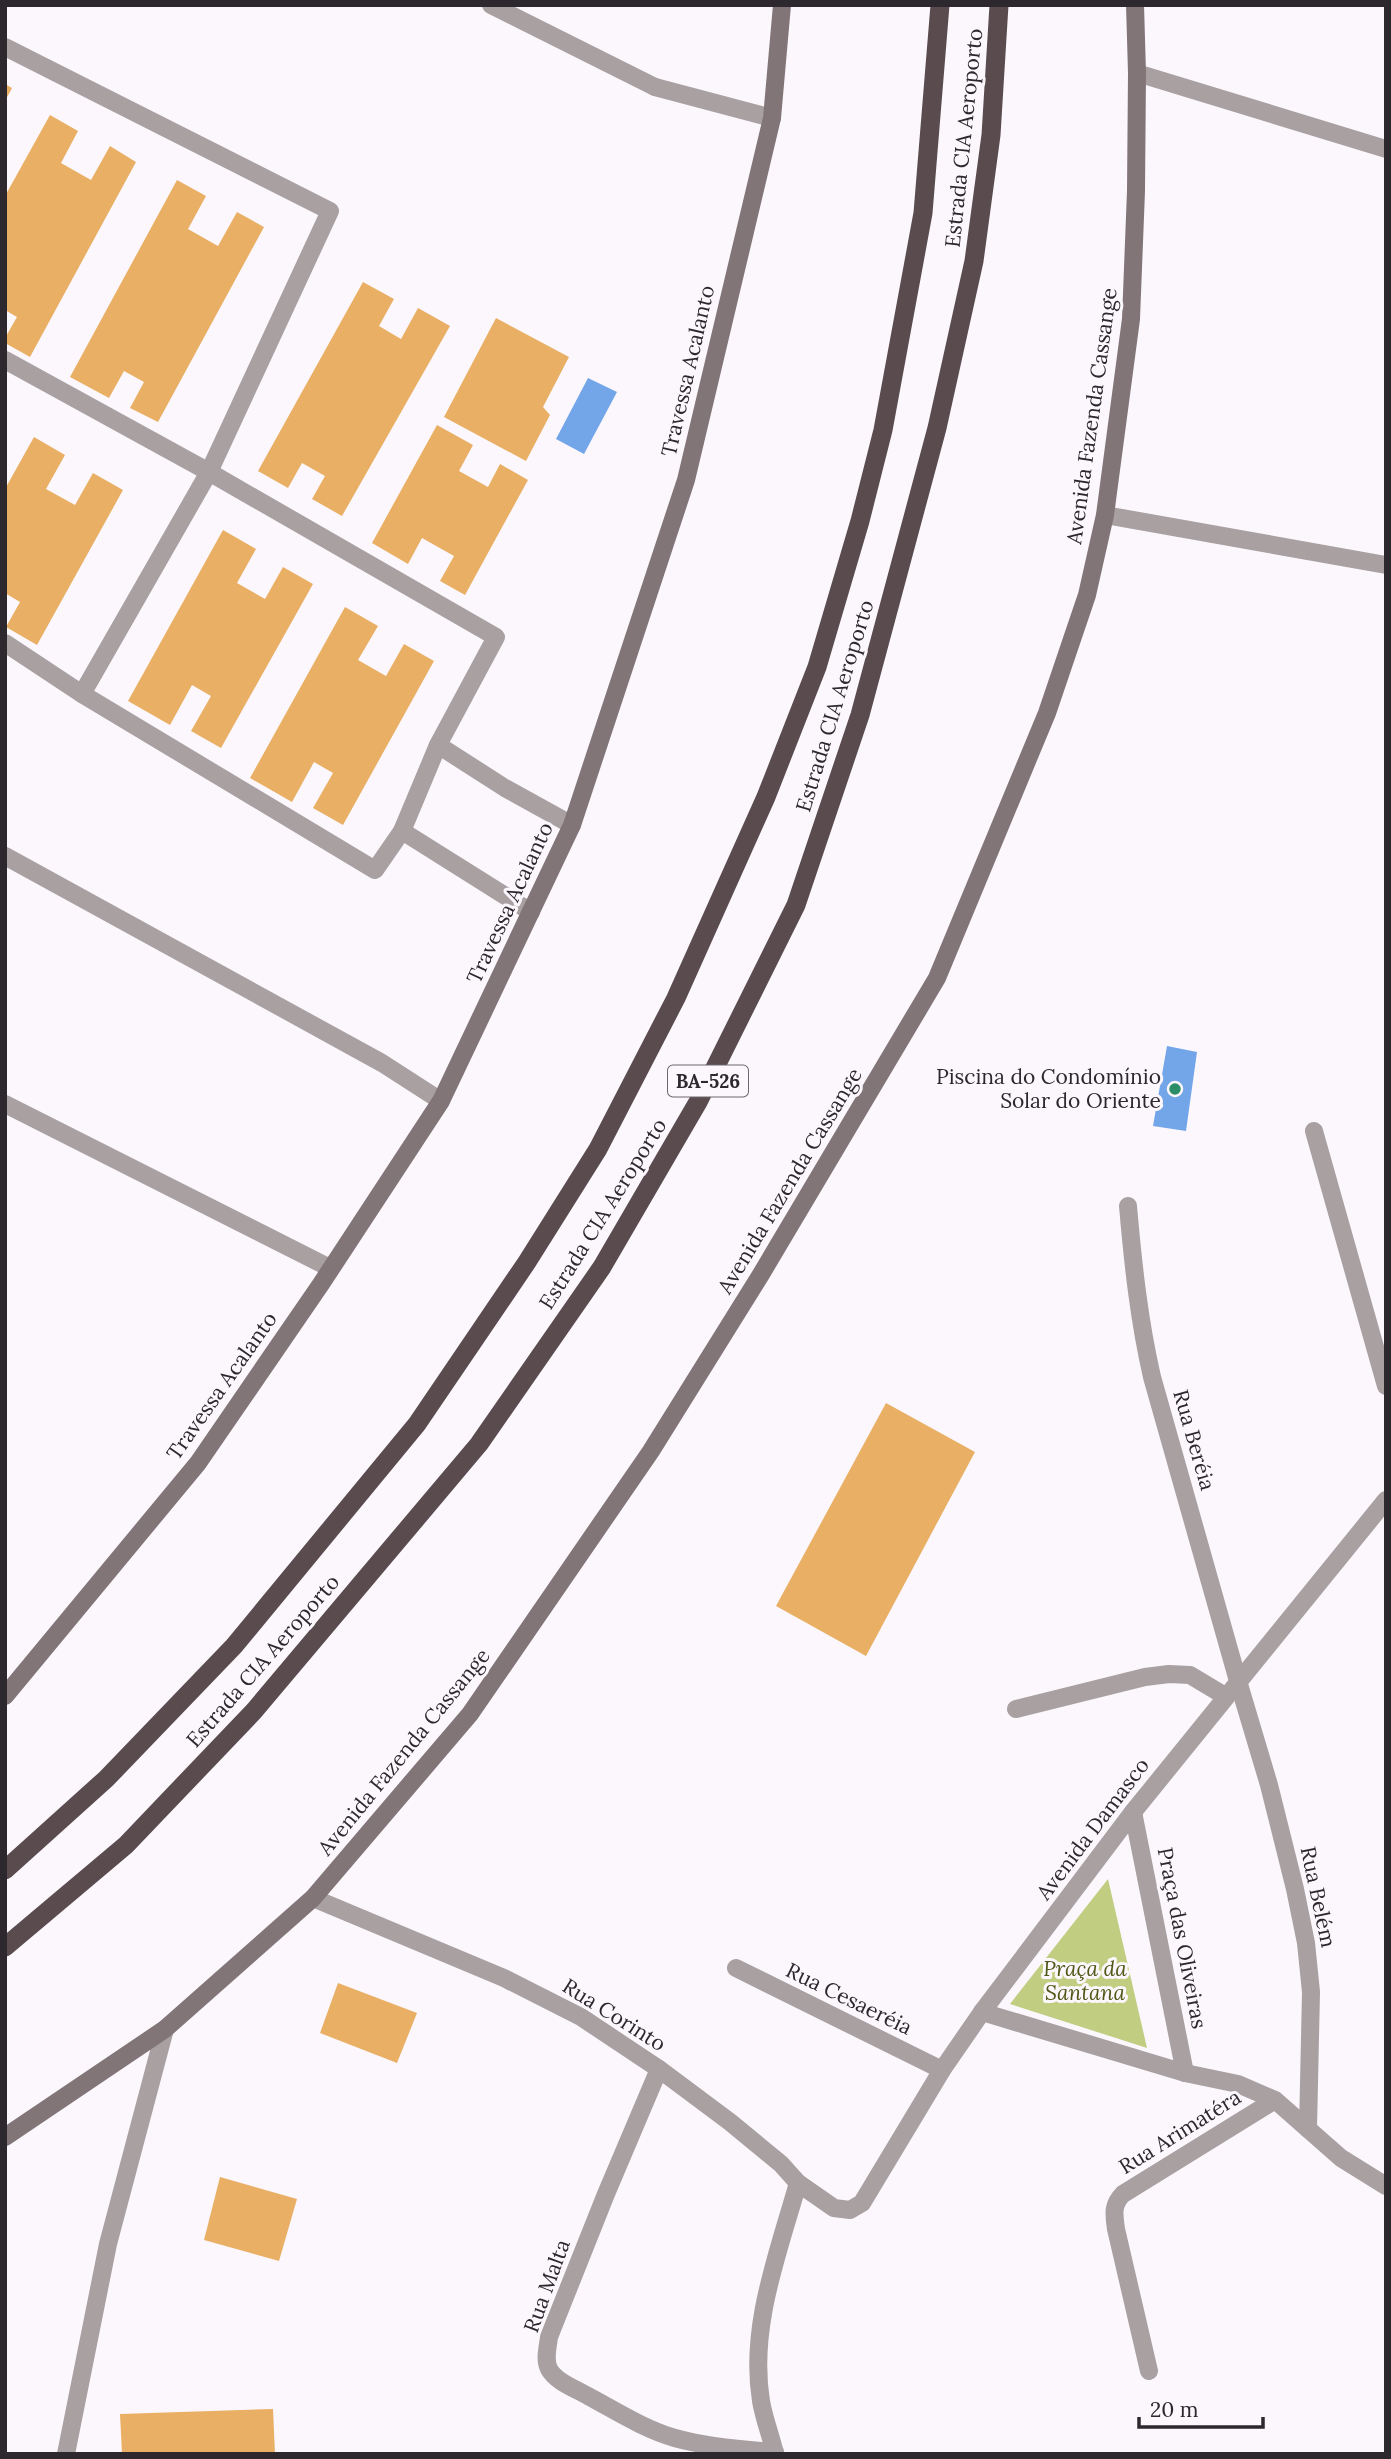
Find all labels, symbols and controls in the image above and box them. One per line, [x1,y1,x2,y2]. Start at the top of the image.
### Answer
street label: Estrada CIA Aeroporto [939,27,988,249]
street label: Travessa Acalanto [655,283,720,459]
street label: Avenida Fazenda Cassange [1060,286,1123,547]
street label: Estrada CIA Aeroporto [789,597,880,815]
street label: Travessa Acalanto [460,818,559,988]
street label: Avenida Fazenda Cassange [711,1063,868,1299]
place label: Piscina do Condomínio Solar do Oriente [936,1063,1161,1114]
road number: BA-526 [668,1065,748,1096]
marker: Piscina do Condomínio Solar do Oriente [1167,1081,1183,1097]
street label: Estrada CIA Aeroporto [533,1113,672,1314]
street label: Travessa Acalanto [160,1306,283,1465]
street label: Rua Beréia [1167,1386,1222,1494]
street label: Estrada CIA Aeroporto [180,1569,345,1753]
street label: Avenida Fazenda Cassange [311,1643,496,1862]
street label: Avenida Damasco [1030,1752,1155,1906]
street label: Rua Belém [1295,1844,1342,1950]
street label: Praça das Oliveiras [1152,1845,1213,2031]
park label: Praça da Santana [1043,1955,1127,2006]
street label: Rua Cesaeréia [782,1956,917,2041]
street label: Rua Corinto [557,1972,671,2057]
street label: Rua Arimatéra [1114,2083,1246,2180]
street label: Rua Malta [517,2236,576,2336]
scale bar [1139,2386,1263,2430]
text: 20 m [1150,2396,1199,2423]

